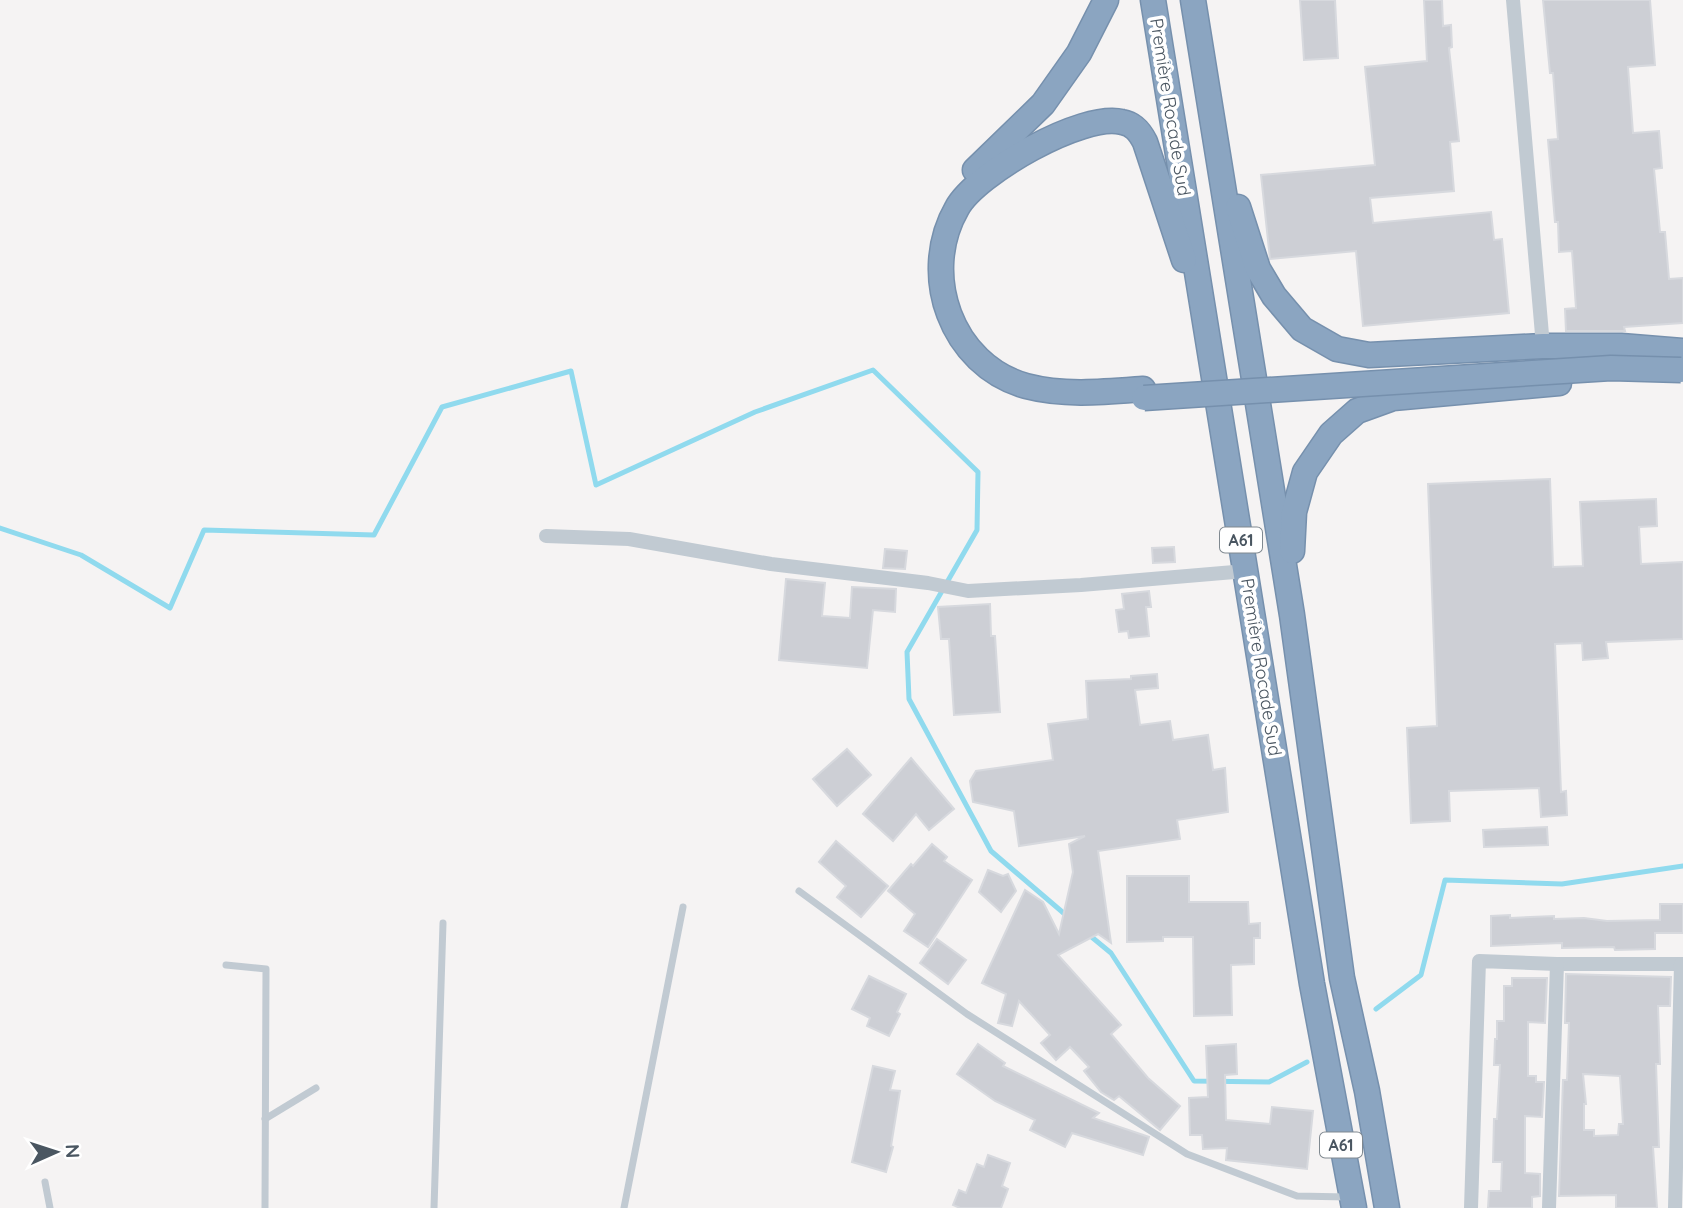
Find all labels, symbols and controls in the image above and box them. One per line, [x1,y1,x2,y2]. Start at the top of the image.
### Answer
street label: Première Rocade Sud [1145,16,1196,198]
road number: A61 [1220,527,1262,552]
street label: Première Rocade Sud [1236,576,1287,758]
north arrow [21,1117,91,1187]
road number: A61 [1320,1133,1362,1158]
text: N [61,1144,85,1159]

